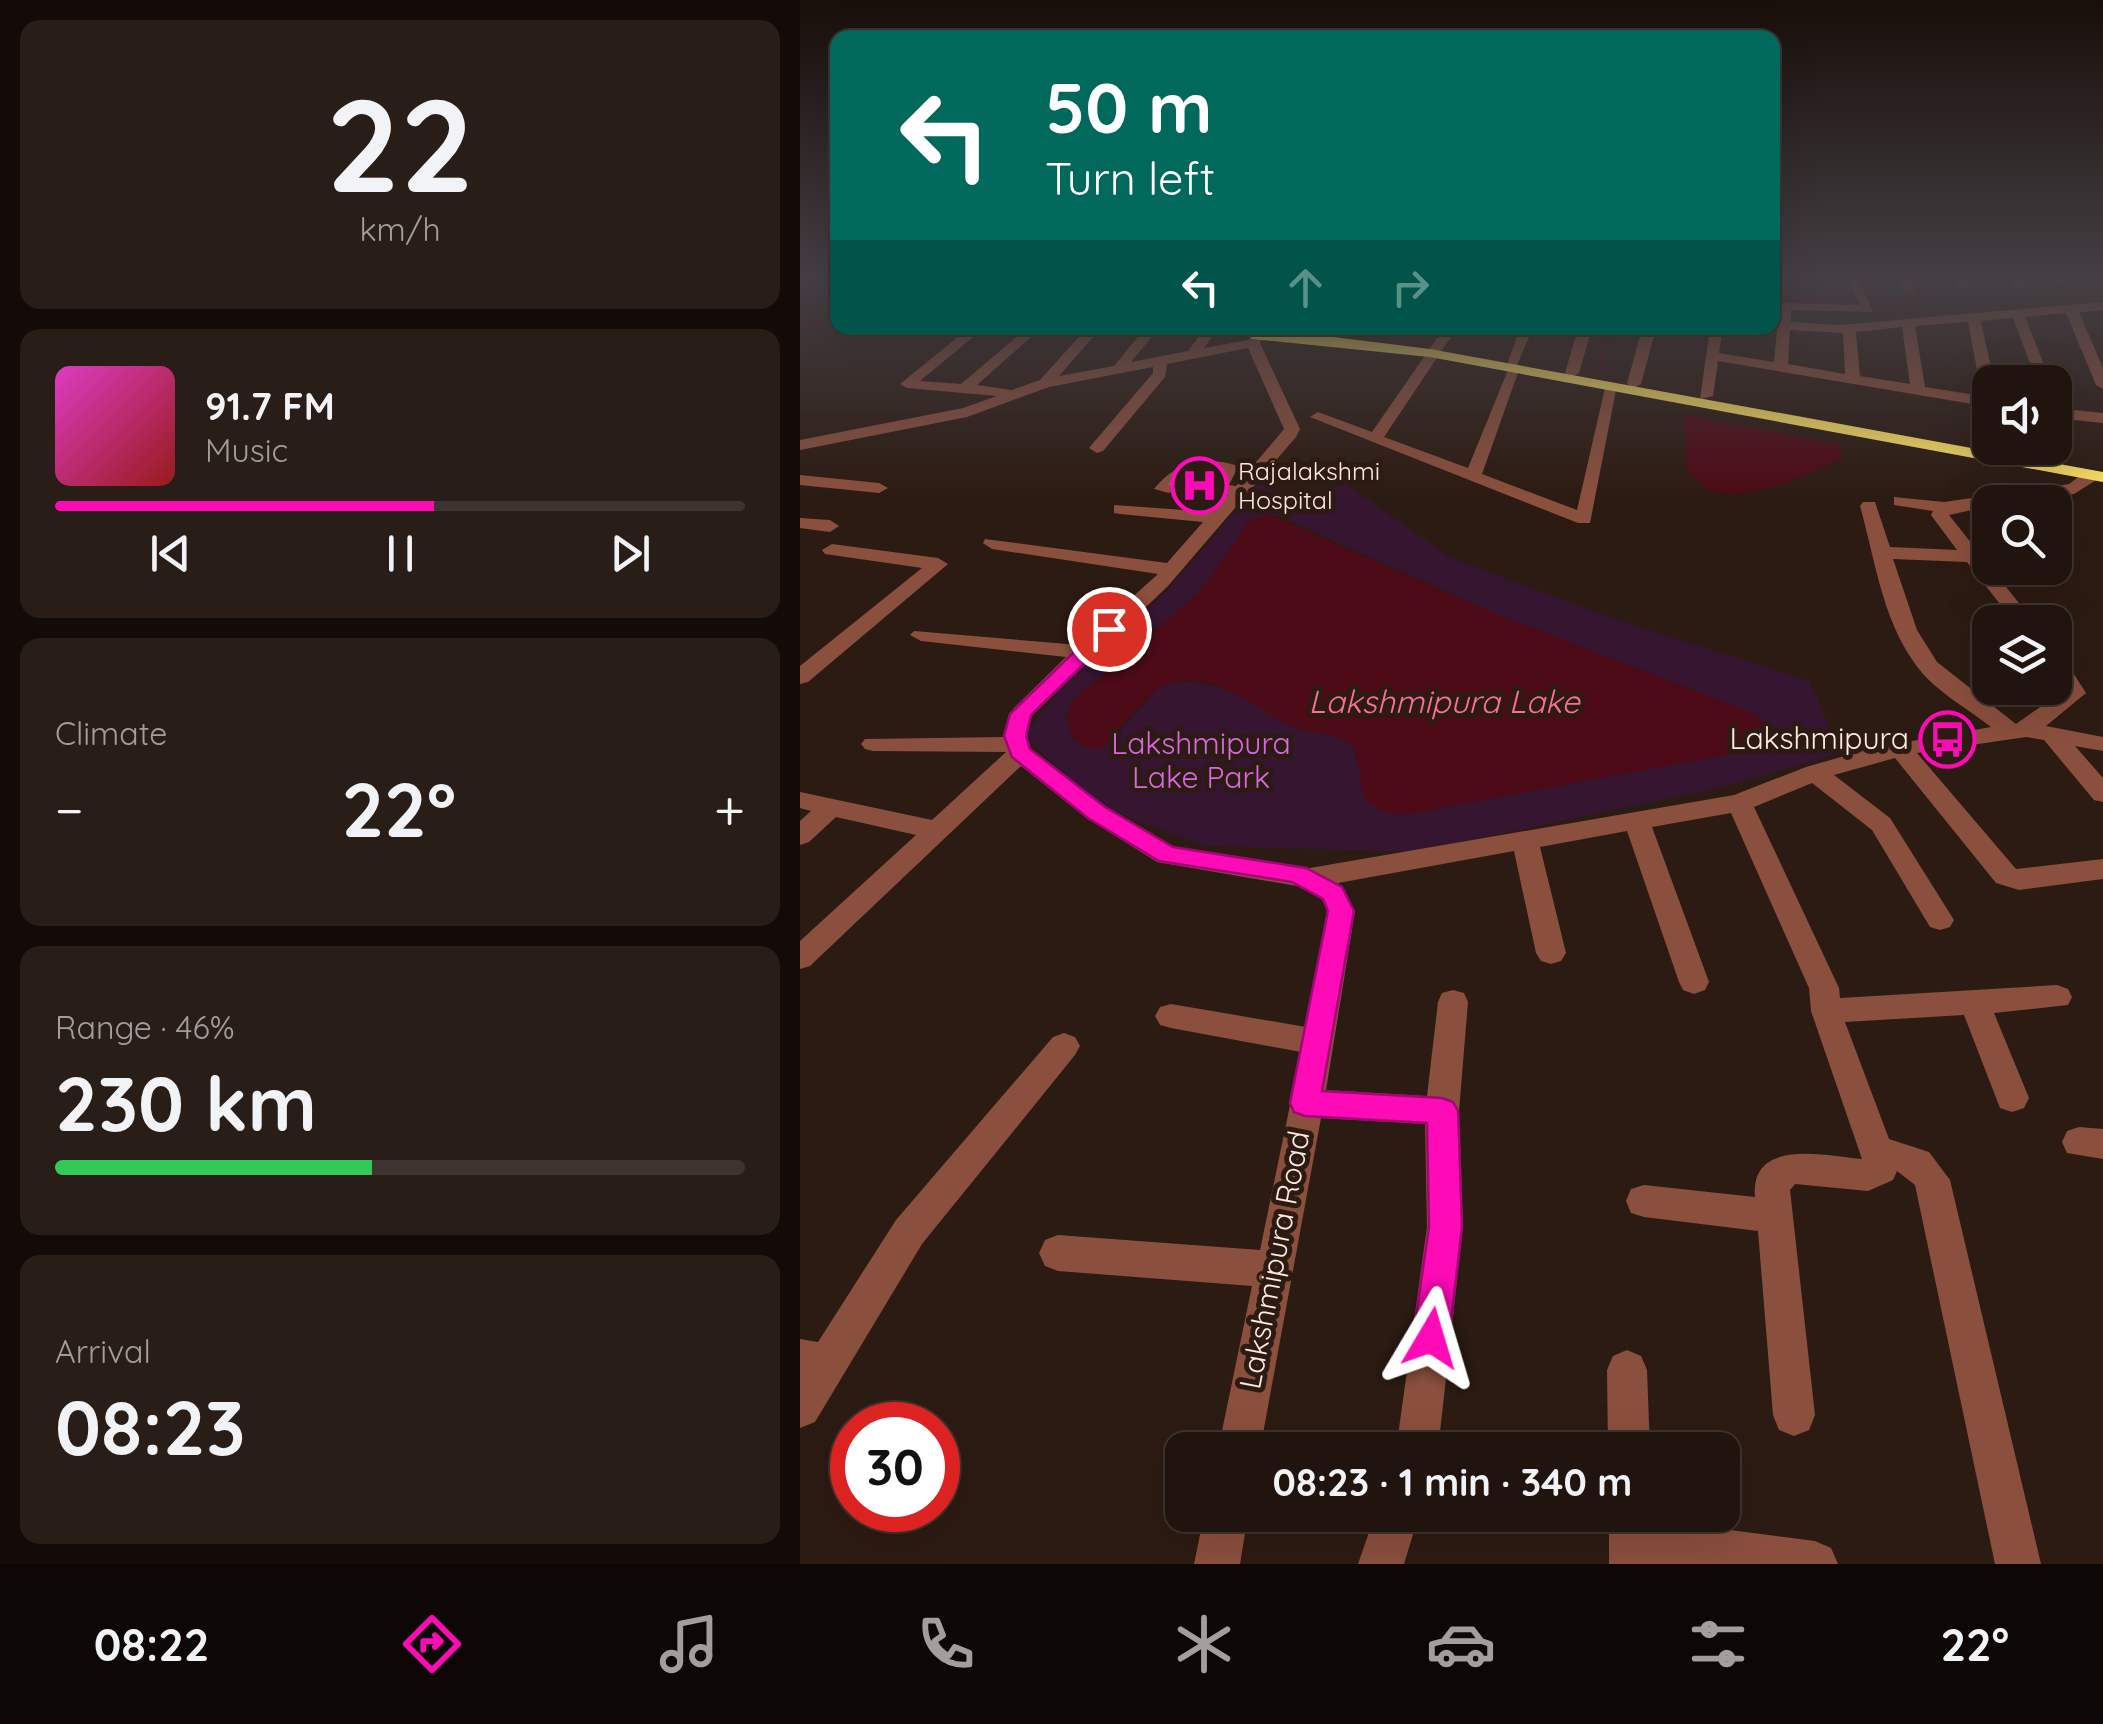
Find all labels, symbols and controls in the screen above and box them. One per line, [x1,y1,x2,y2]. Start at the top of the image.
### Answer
text: 22 [326,62,474,225]
text: 50 m [1045,63,1212,151]
icon: left [880,70,1010,200]
text: Turn left [1045,150,1215,206]
text: km/h [359,209,441,249]
icon: left [1173,260,1228,315]
icon: ahead [1278,260,1333,315]
icon: right [1383,260,1438,315]
map controls [1972,365,2072,705]
button: sound [1972,365,2072,465]
text: 91.7 FM [205,382,335,430]
text: Music [205,430,288,470]
hospital icon: Rajalakshmi Hospital [1169,455,1229,515]
place label: Rajalakshmi Hospital [1238,455,1380,515]
button: search [1972,485,2072,585]
icon: previous [143,526,198,581]
icon: pause [373,526,428,581]
icon: next [603,526,658,581]
pin [1067,587,1152,672]
icon: arrive [1082,602,1137,657]
button: layers [1972,605,2072,705]
water label: Lakshmipura Lake [1308,681,1582,721]
bus stop icon: Lakshmipura [1918,709,1978,769]
text: Climate [55,713,167,753]
place label: Lakshmipura [1729,719,1909,757]
park label: Lakshmipura Lake Park [1111,724,1291,796]
text: 22° [341,762,456,856]
text: − [55,775,84,844]
text: + [714,775,745,844]
text: Range · 46% [55,1007,235,1047]
text: 230 km [55,1056,317,1150]
street label: Lakshmipura Road [1230,1128,1318,1392]
position arrow [1379,1286,1483,1390]
text: Arrival [55,1331,151,1371]
text: 08:23 [55,1380,246,1474]
speed limit sign: 30 [830,1402,960,1532]
text: 08:23 · 1 min · 340 m [1273,1458,1632,1506]
icon: directions [397,1609,467,1679]
icon: music [654,1609,724,1679]
icon: phone [911,1609,981,1679]
icon: climate [1169,1609,1239,1679]
icon: car [1426,1609,1496,1679]
icon: filters [1683,1609,1753,1679]
text: 08:22 [94,1616,209,1672]
text: 22° [1940,1616,2009,1672]

